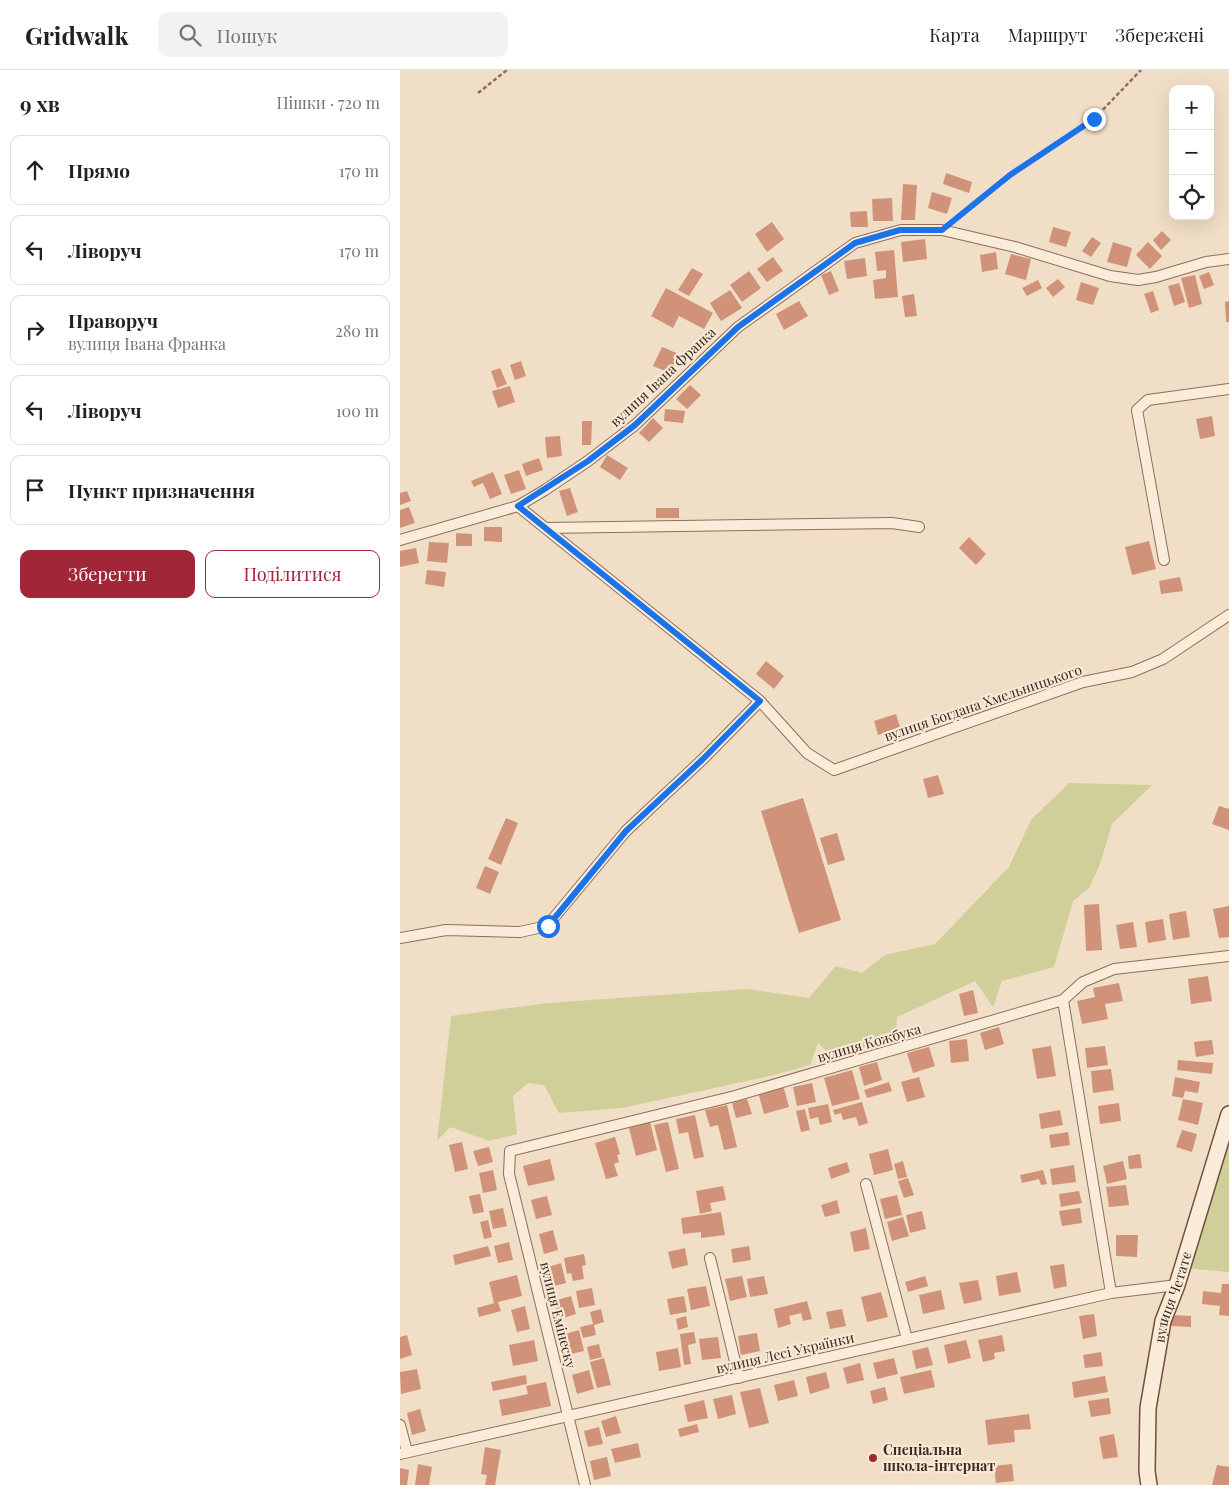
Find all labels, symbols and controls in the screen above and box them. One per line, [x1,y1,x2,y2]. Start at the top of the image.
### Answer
search box [158,12,508,57]
text: Gridwalk [25,19,128,51]
icon: search [176,21,204,49]
text: Пошук [216,22,277,48]
text: Карта [929,23,980,47]
text: Маршрут [1008,23,1087,47]
text: Збережені [1115,23,1204,47]
map controls [1169,85,1214,220]
button: + [1169,85,1214,130]
text: 9 хв [20,89,60,117]
text: Пішки · 720 m [276,92,380,113]
route end [1083,108,1106,131]
button: − [1169,130,1214,175]
icon: ahead [21,156,49,184]
text: Прямо [68,157,130,183]
text: 170 m [339,160,379,181]
button: locate [1169,175,1214,220]
icon: left [21,236,49,264]
text: Ліворуч [68,237,142,263]
text: 170 m [339,240,379,261]
text: Праворуч [68,307,158,333]
icon: right [21,316,49,344]
text: 280 m [335,320,379,341]
street label: вулиця Івана Франка [606,323,720,431]
text: вулиця Івана Франка [68,333,226,354]
icon: left [21,396,49,424]
text: Ліворуч [68,397,142,423]
text: 100 m [336,400,379,421]
icon: arrive [21,476,49,504]
text: Пункт призначення [68,477,255,503]
button: Зберегти [20,550,195,598]
button: Поділитися [205,550,380,598]
street label: вулиця Богдана Хмельницького [881,660,1085,745]
route start [537,915,560,938]
street label: вулиця Кожбука [815,1019,923,1066]
street label: вулиця Четатє [1149,1249,1196,1344]
street label: вулиця Емінеску [536,1260,581,1370]
street label: вулиця Лесі Українки [714,1327,856,1378]
place label: Спеціальна школа-інтернат [883,1440,996,1475]
marker: Спеціальна школа-інтернат [867,1452,879,1464]

